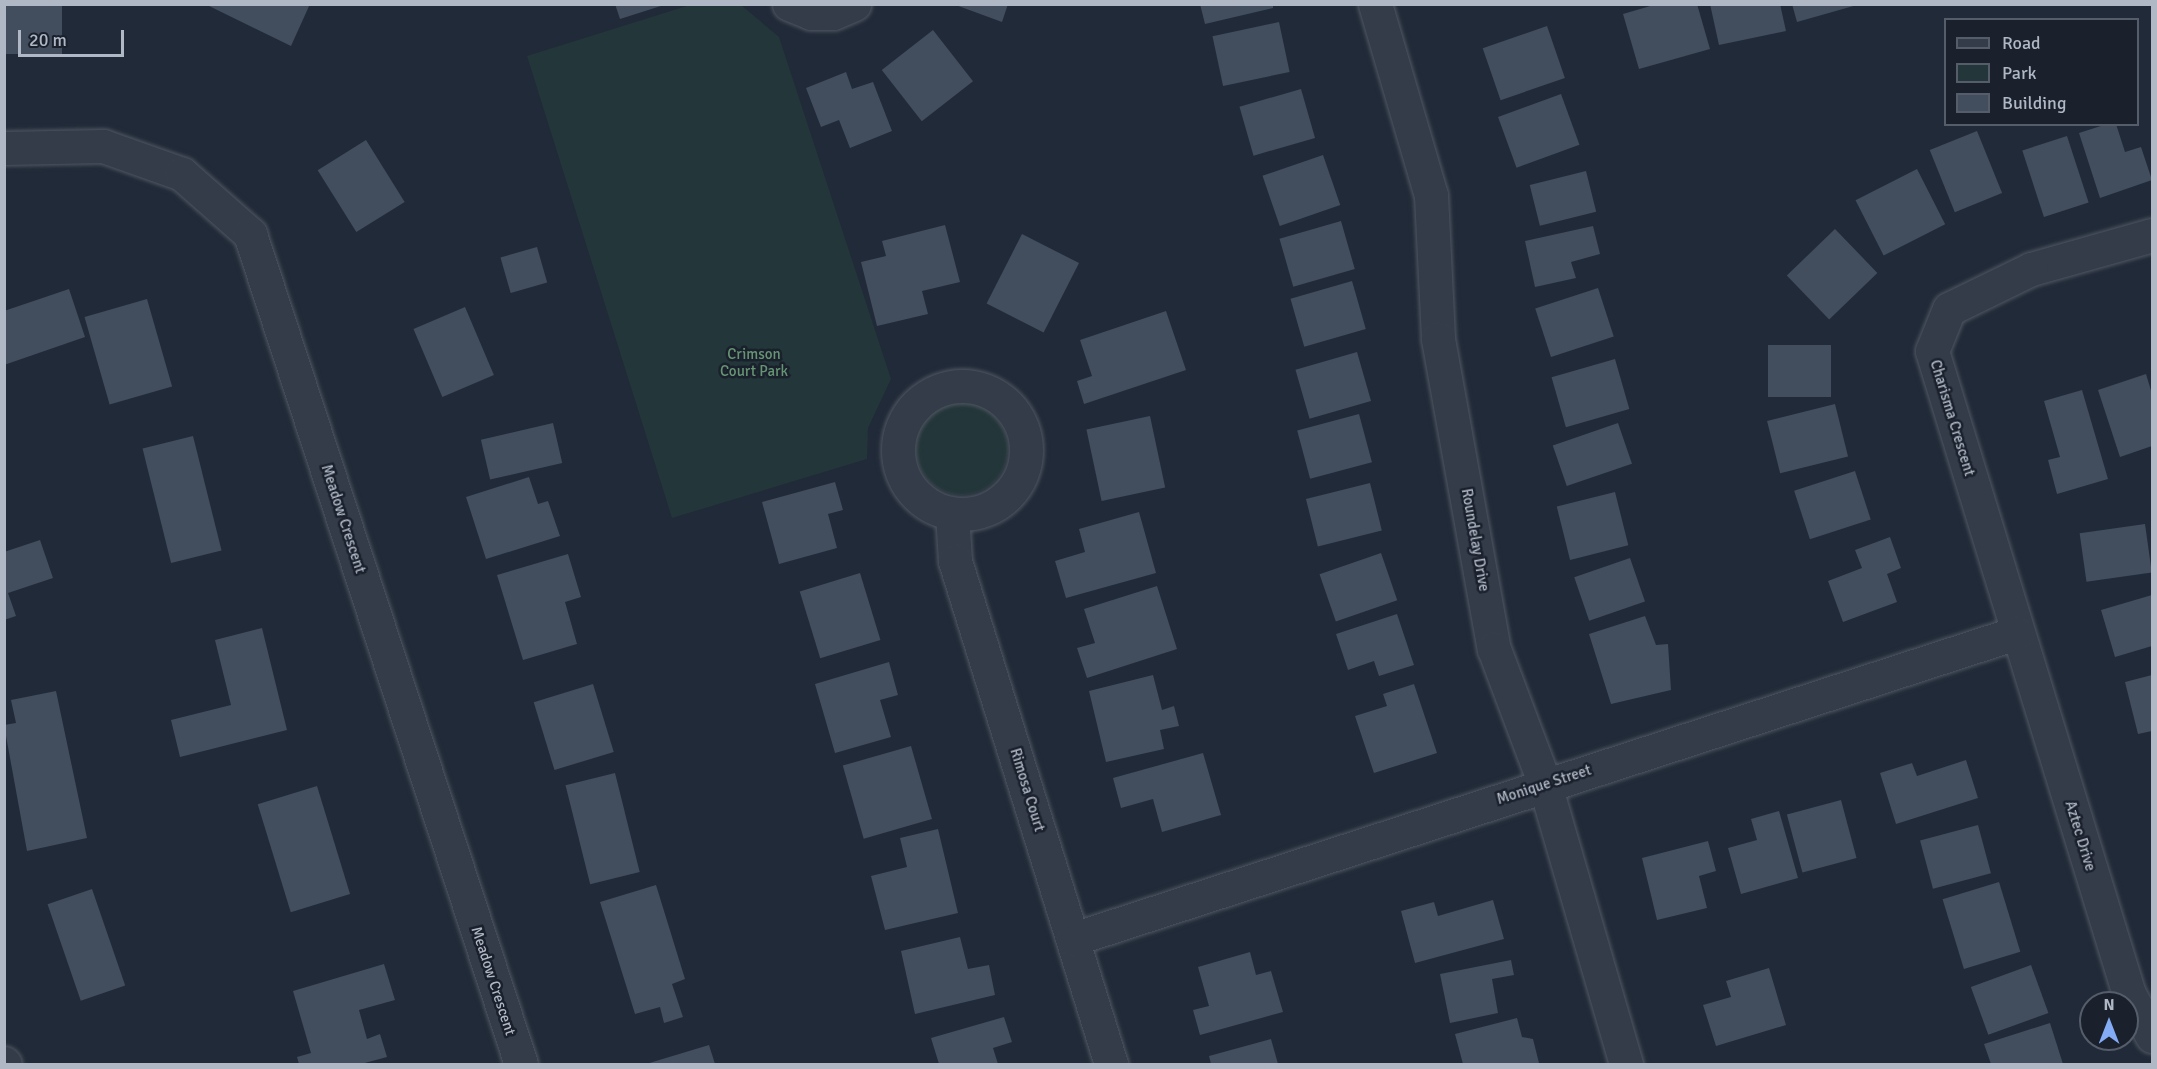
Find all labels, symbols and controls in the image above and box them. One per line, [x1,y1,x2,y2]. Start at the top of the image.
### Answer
scale bar [21,18,128,56]
legend [1944,18,2139,126]
text: 20 m [29,29,67,51]
text: Road [2002,32,2041,54]
text: Park [2002,62,2037,84]
text: Building [2002,92,2066,114]
park label: Crimson Court Park [720,345,788,380]
street label: Charisma Crescent [1926,358,1978,478]
street label: Meadow Crescent [317,462,369,576]
street label: Roundelay Drive [1457,487,1493,593]
street label: Rimosa Court [1006,746,1048,834]
street label: Monique Street [1495,761,1593,809]
street label: Aztec Drive [2061,799,2099,873]
street label: Meadow Crescent [467,924,519,1038]
north arrow [2079,991,2139,1051]
text: N [2103,995,2115,1015]

